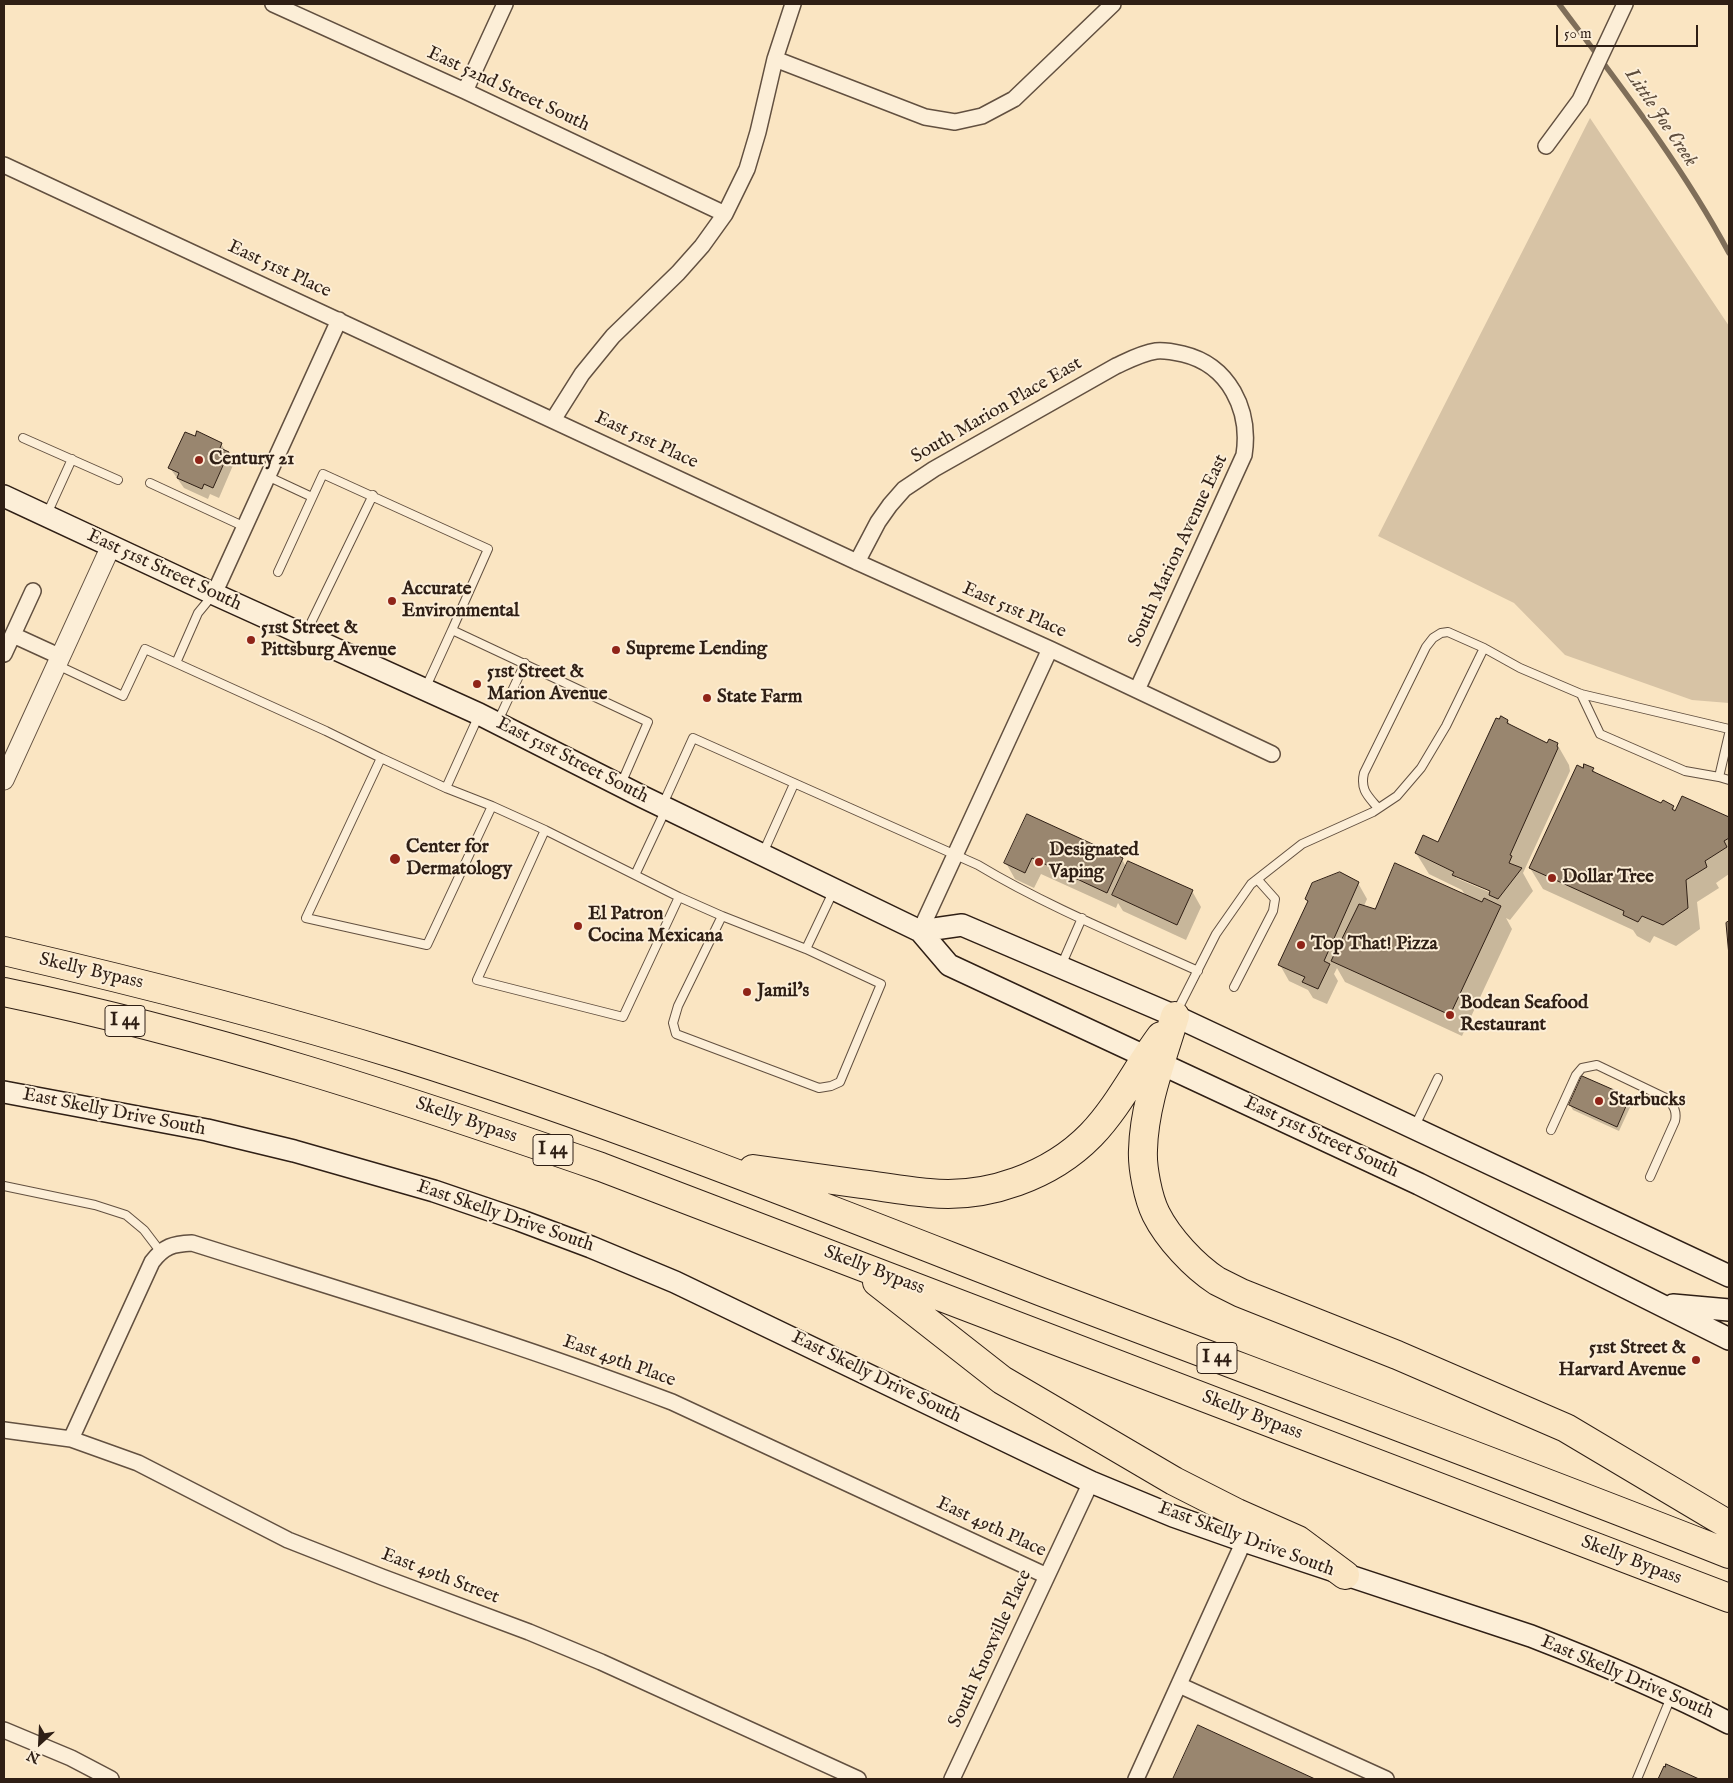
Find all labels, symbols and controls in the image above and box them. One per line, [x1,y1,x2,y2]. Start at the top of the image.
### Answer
scale bar [1558,15,1700,47]
text: 50 m [1564,24,1592,43]
street label: East 52nd Street South [423,42,593,138]
water label: Little Joe Creek [1618,64,1702,172]
street label: East 51st Place [224,236,334,304]
street label: South Marion Place East [908,353,1086,469]
street label: East 51st Place [591,407,701,475]
place label: Century 21 [209,449,294,471]
street label: South Marion Avenue East [1124,451,1234,651]
marker: Century 21 [193,454,205,466]
street label: East 51st Street South [83,525,245,617]
street label: East 51st Place [959,578,1069,644]
place label: Accurate Environmental [402,579,519,623]
marker: Accurate Environmental [386,595,398,607]
place label: 51st Street & Pittsburg Avenue [261,618,396,662]
marker: 51st Street & Pittsburg Avenue [245,634,257,646]
place label: Supreme Lending [626,639,767,661]
marker: Supreme Lending [610,644,622,656]
place label: 51st Street & Marion Avenue [487,662,608,706]
marker: 51st Street & Marion Avenue [471,678,483,690]
place label: State Farm [717,687,803,709]
marker: State Farm [701,692,713,704]
street label: East 51st Street South [492,713,652,809]
place label: Center for Dermatology [406,837,512,881]
place label: Designated Vaping [1049,840,1139,884]
marker: Center for Dermatology [388,852,402,866]
marker: Designated Vaping [1033,856,1045,868]
place label: Dollar Tree [1562,867,1654,889]
marker: Dollar Tree [1546,872,1558,884]
place label: El Patron Cocina Mexicana [588,904,723,948]
marker: El Patron Cocina Mexicana [572,920,584,932]
place label: Top That! Pizza [1311,934,1438,956]
marker: Top That! Pizza [1295,939,1307,951]
street label: Skelly Bypass [37,949,145,995]
place label: Jamil's [757,981,809,1003]
marker: Jamil's [741,986,753,998]
place label: Bodean Seafood Restaurant [1460,993,1588,1037]
road number: I 44 [105,1006,145,1036]
marker: Bodean Seafood Restaurant [1444,1009,1456,1021]
street label: East Skelly Drive South [21,1084,207,1142]
place label: Starbucks [1609,1090,1685,1112]
street label: East 51st Street South [1240,1092,1402,1184]
street label: Skelly Bypass [412,1093,520,1149]
marker: Starbucks [1593,1095,1605,1107]
road number: I 44 [533,1134,573,1166]
street label: East Skelly Drive South [413,1176,597,1258]
street label: Skelly Bypass [820,1241,928,1301]
street label: East Skelly Drive South [788,1327,964,1429]
street label: East 49th Place [559,1331,679,1393]
place label: 51st Street & Harvard Avenue [1559,1338,1686,1382]
road number: I 44 [1197,1342,1237,1374]
marker: 51st Street & Harvard Avenue [1690,1354,1702,1366]
street label: Skelly Bypass [1198,1386,1306,1446]
street label: East 49th Place [933,1493,1049,1563]
street label: East Skelly Drive South [1155,1498,1337,1582]
street label: Skelly Bypass [1577,1531,1685,1591]
street label: East 49th Street [378,1544,502,1610]
street label: South Knoxville Place [944,1566,1038,1732]
street label: East Skelly Drive South [1537,1631,1717,1725]
north arrow [15,1718,65,1768]
text: N [24,1746,43,1767]

